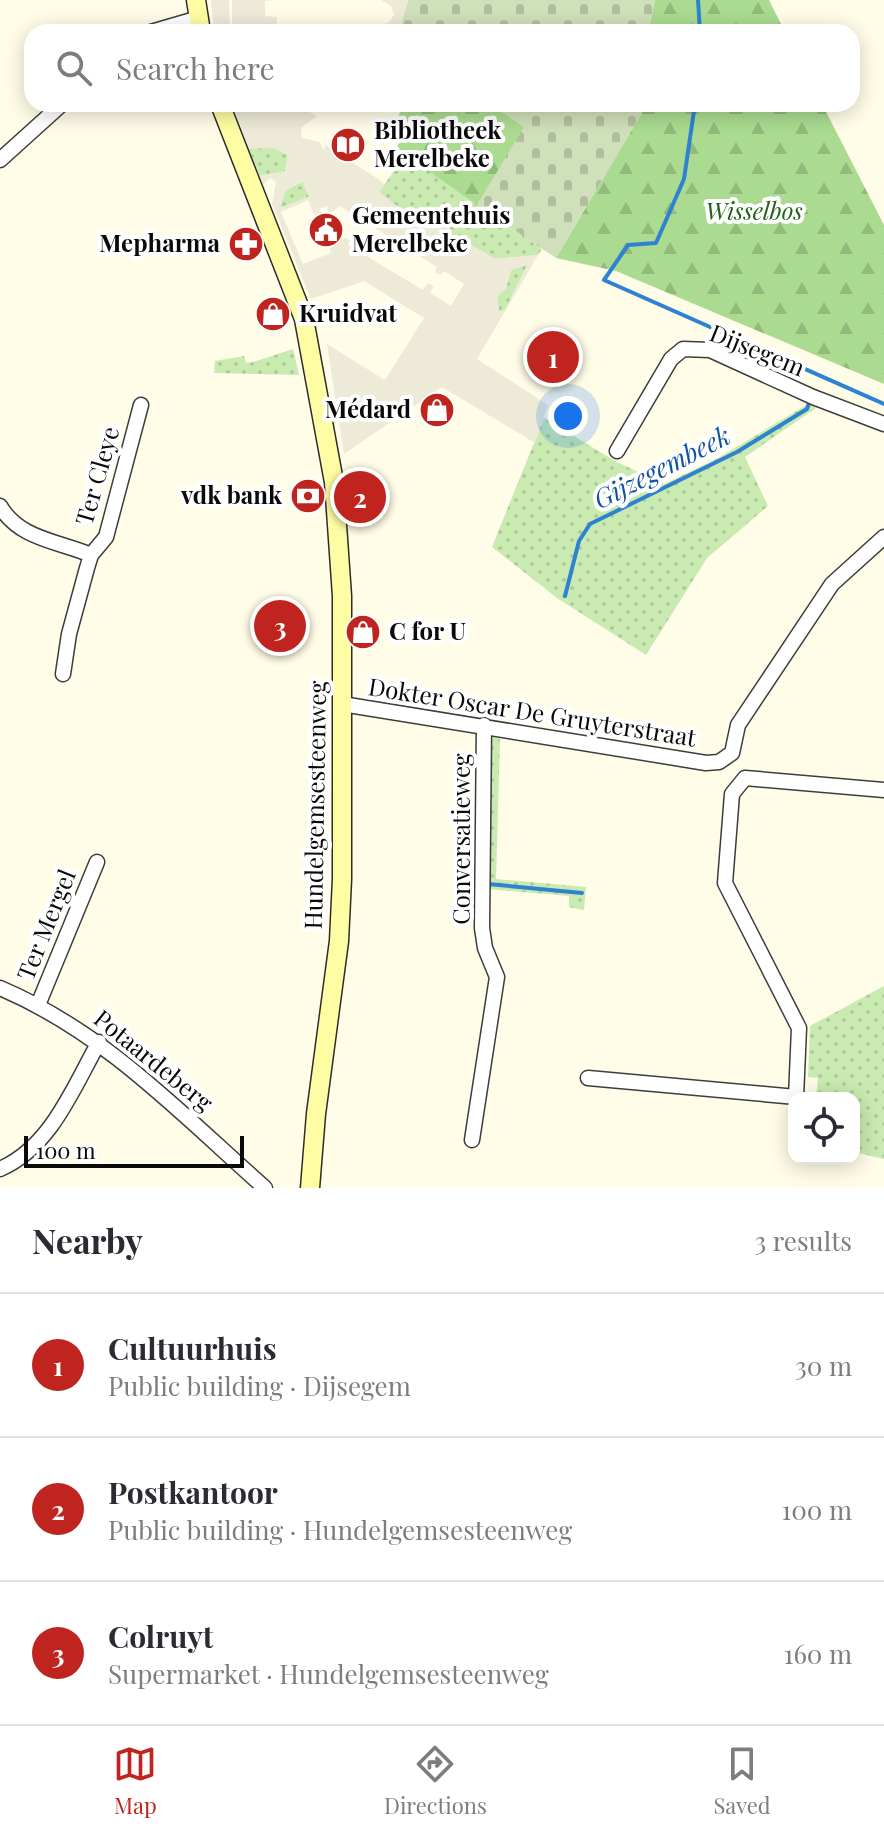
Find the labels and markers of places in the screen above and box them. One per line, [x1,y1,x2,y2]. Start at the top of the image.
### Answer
place label: Bibliotheek Merelbeke [374,113,502,173]
library icon: Bibliotheek Merelbeke [329,126,367,164]
place label: Gemeentehuis Merelbeke [352,198,510,258]
public building icon: Gemeentehuis Merelbeke [307,211,345,249]
pharmacy icon: Mepharma [227,225,265,263]
place label: Mepharma [99,226,221,258]
shop icon: Kruidvat [254,295,292,333]
place label: Kruidvat [299,296,397,328]
pin: 1 [527,327,579,387]
shop icon: Médard [418,391,456,429]
place label: Médard [325,392,411,424]
pin: 2 [334,467,386,527]
bank icon: vdk bank [289,477,327,515]
place label: vdk bank [180,478,283,510]
pin: 3 [254,596,306,656]
shop icon: C for U [344,613,382,651]
place label: C for U [389,614,466,646]

